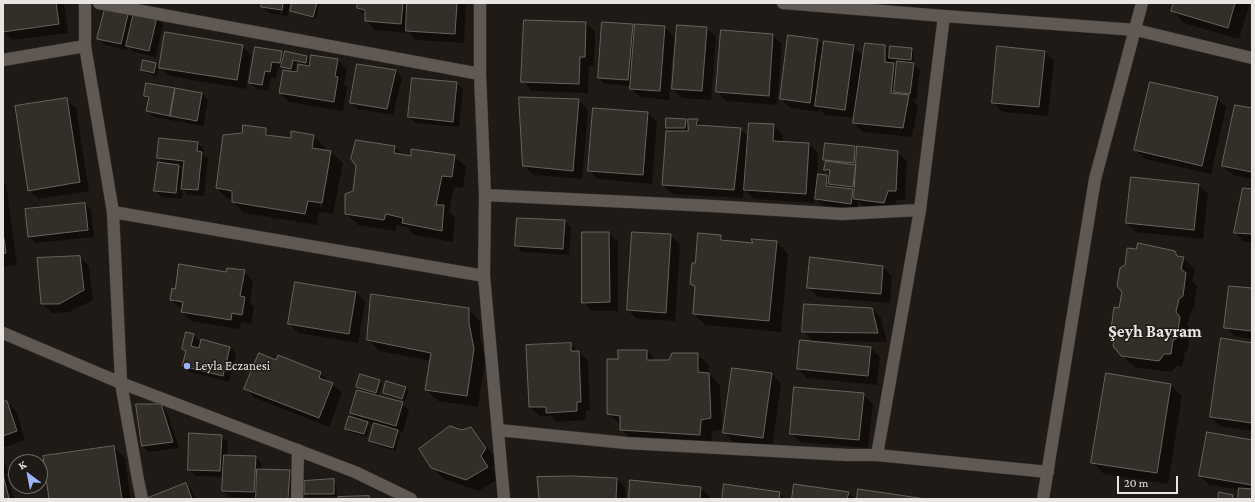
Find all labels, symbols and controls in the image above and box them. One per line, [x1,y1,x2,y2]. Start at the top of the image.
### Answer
district label: Şeyh Bayram [1108,322,1202,342]
place label: Leyla Eczanesi [195,358,270,374]
marker: Leyla Eczanesi [182,361,192,371]
north arrow [8,454,48,494]
text: K [16,458,28,472]
scale bar [1119,468,1180,494]
text: 20 m [1124,476,1148,490]

